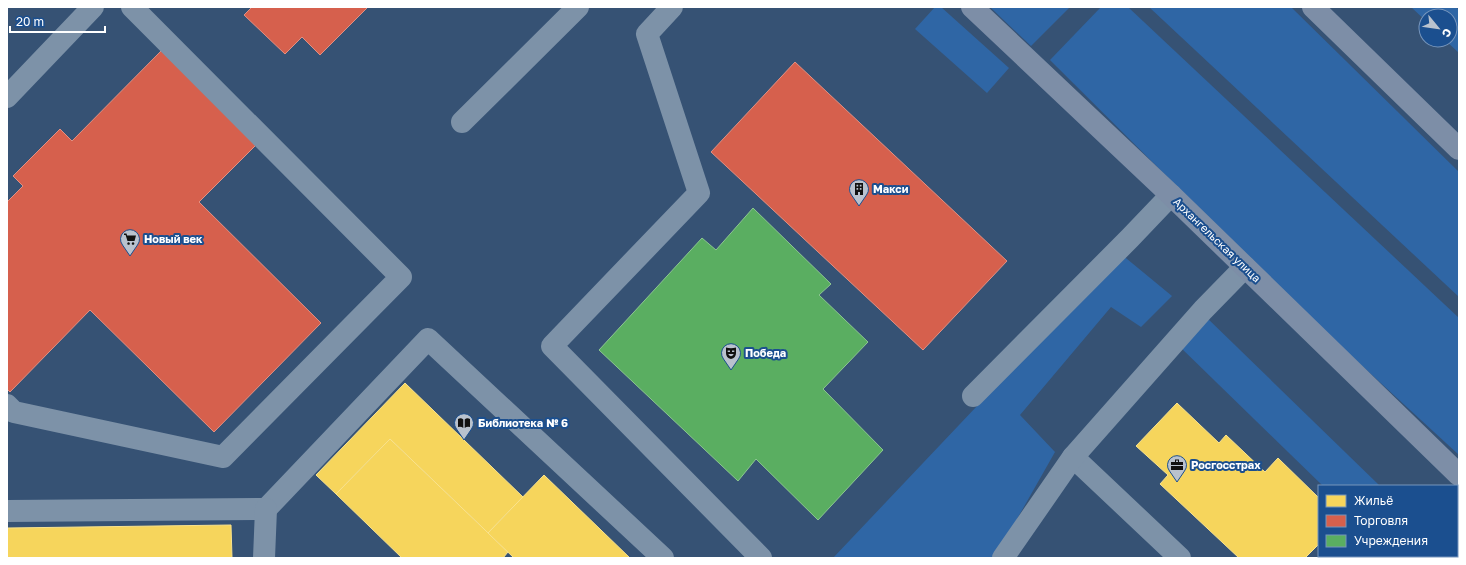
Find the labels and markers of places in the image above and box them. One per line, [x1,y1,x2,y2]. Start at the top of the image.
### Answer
building icon: Макси [848,178,870,206]
place label: Макси [873,182,909,195]
supermarket icon: Новый век [119,228,141,256]
place label: Новый век [144,232,203,245]
theatre icon: Победа [720,342,742,370]
place label: Победа [745,346,786,359]
library icon: Библиотека № 6 [453,412,475,440]
place label: Библиотека № 6 [478,416,568,429]
office icon: Росгосстрах [1166,454,1188,482]
place label: Росгосстрах [1191,458,1261,471]

